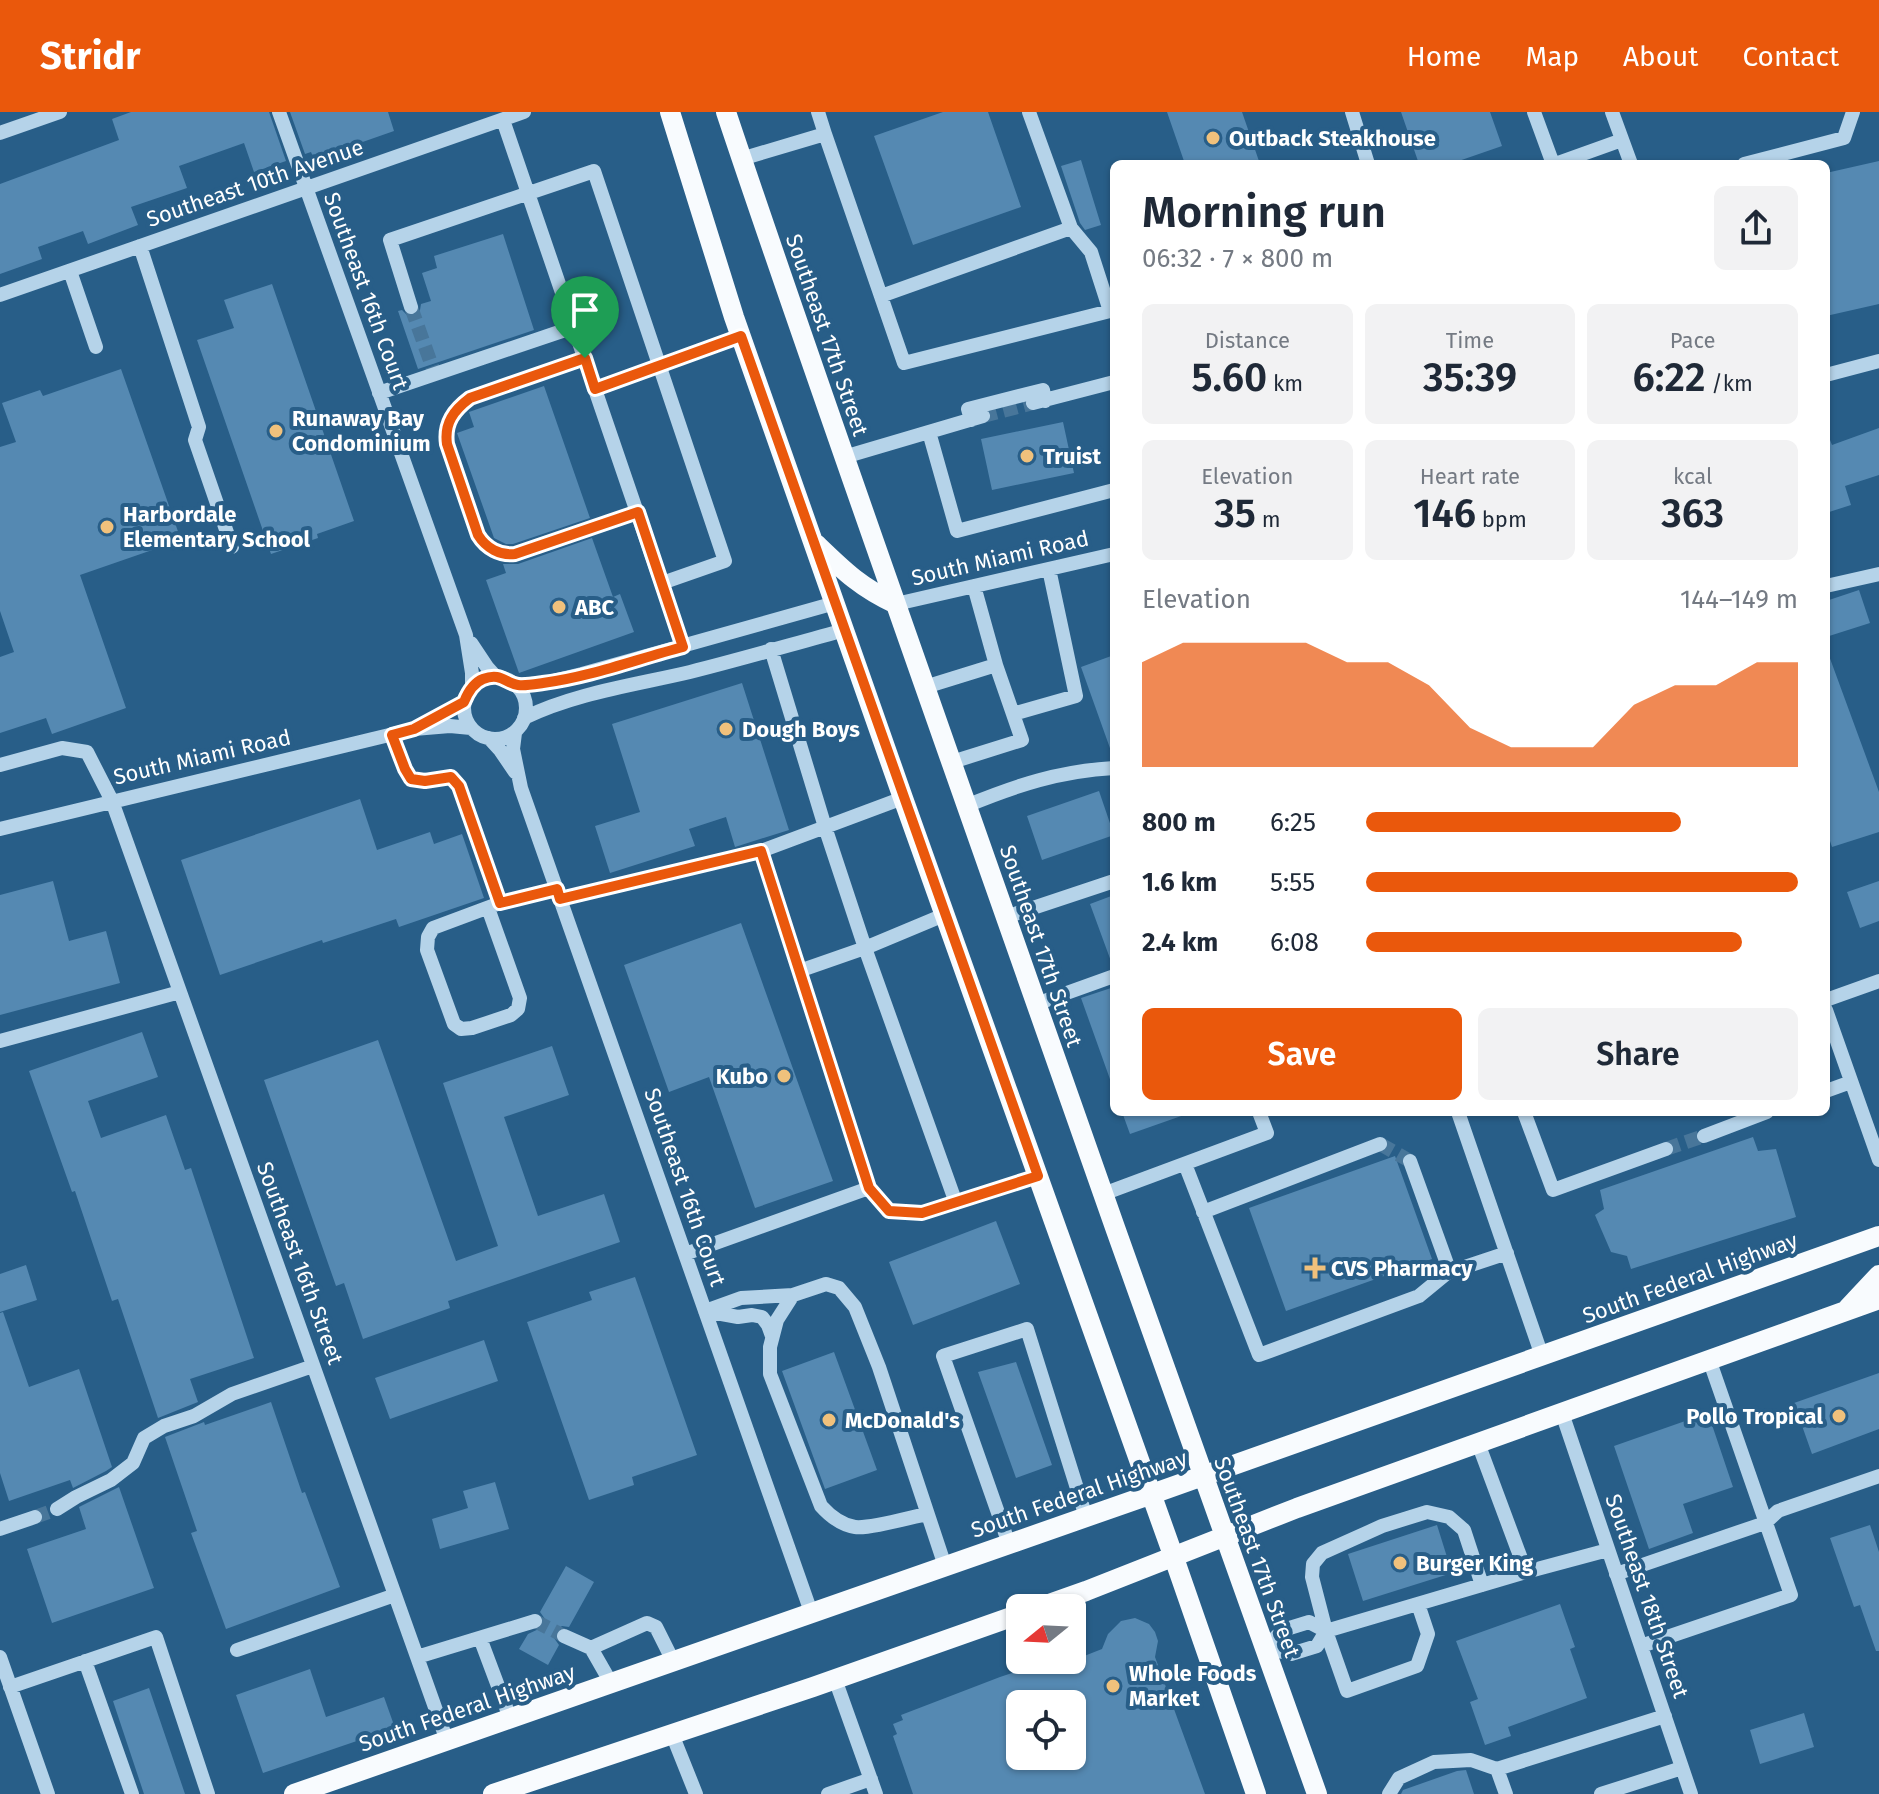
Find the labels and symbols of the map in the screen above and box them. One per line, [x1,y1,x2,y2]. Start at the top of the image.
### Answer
place label: Outback Steakhouse [1229,125,1436,152]
marker: Outback Steakhouse [1204,129,1222,147]
street label: Southeast 10th Avenue [143,133,367,233]
street label: Southeast 16th Court [318,189,414,393]
street label: Southeast 17th Street [780,231,874,440]
pin [551,276,619,358]
place label: Runaway Bay Condominium [292,405,431,457]
marker: Runaway Bay Condominium [267,422,285,440]
place label: Truist [1043,443,1101,470]
marker: Truist [1018,447,1036,465]
place label: Harbordale Elementary School [123,501,311,553]
marker: Harbordale Elementary School [98,518,116,536]
street label: South Miami Road [909,524,1091,592]
place label: ABC [574,594,615,621]
marker: ABC [550,598,568,616]
place label: Dough Boys [742,716,860,743]
marker: Dough Boys [717,720,735,738]
street label: South Miami Road [111,723,293,791]
street label: Southeast 17th Street [994,842,1088,1051]
place label: Kubo [716,1063,768,1090]
marker: Kubo [775,1067,793,1085]
street label: Southeast 16th Court [638,1084,732,1290]
street label: Southeast 16th Street [251,1158,349,1368]
street label: South Federal Highway [1579,1226,1801,1329]
place label: CVS Pharmacy [1331,1255,1473,1282]
marker: CVS Pharmacy [1306,1259,1324,1277]
place label: Pollo Tropical [1686,1403,1823,1430]
place label: McDonald's [845,1407,960,1434]
marker: Pollo Tropical [1830,1407,1848,1425]
marker: McDonald's [820,1411,838,1429]
street label: South Federal Highway [967,1444,1191,1544]
street label: Southeast 17th Street [1208,1453,1306,1661]
street label: Southeast 18th Street [1599,1490,1695,1702]
place label: Burger King [1416,1550,1534,1577]
marker: Burger King [1391,1554,1409,1572]
north arrow [1006,1594,1086,1674]
street label: South Federal Highway [355,1658,579,1758]
place label: Whole Foods Market [1129,1660,1257,1712]
marker: Whole Foods Market [1104,1677,1122,1695]

